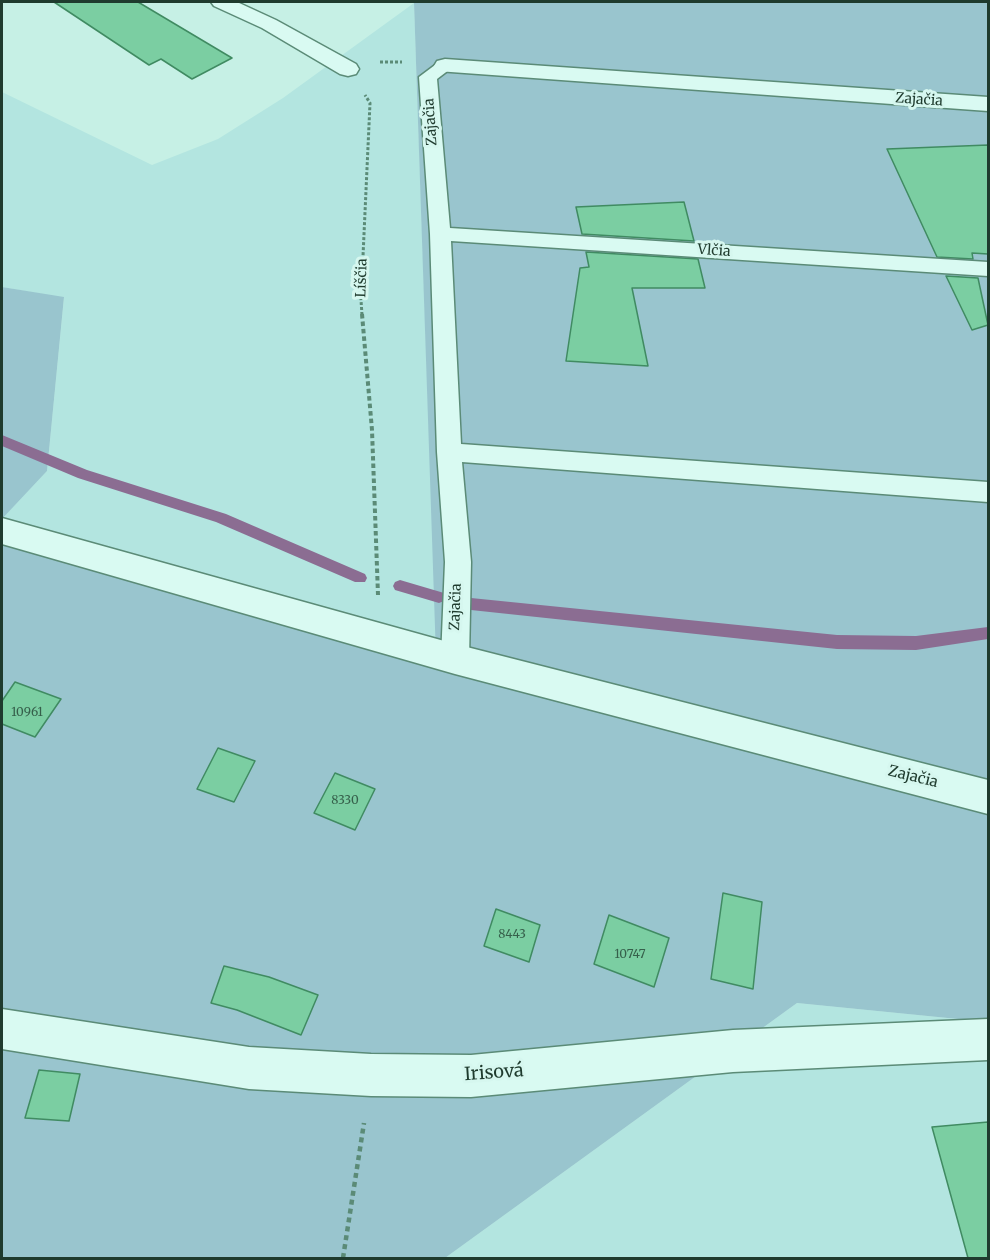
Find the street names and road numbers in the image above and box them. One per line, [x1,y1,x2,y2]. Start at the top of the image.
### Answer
street label: Zajačia [895,90,943,110]
street label: Zajačia [421,98,441,146]
street label: Vlčia [697,241,731,261]
street label: Líščia [353,258,371,298]
street label: Zajačia [447,583,465,631]
street label: Zajačia [886,762,940,792]
street label: Irisová [464,1060,524,1086]

